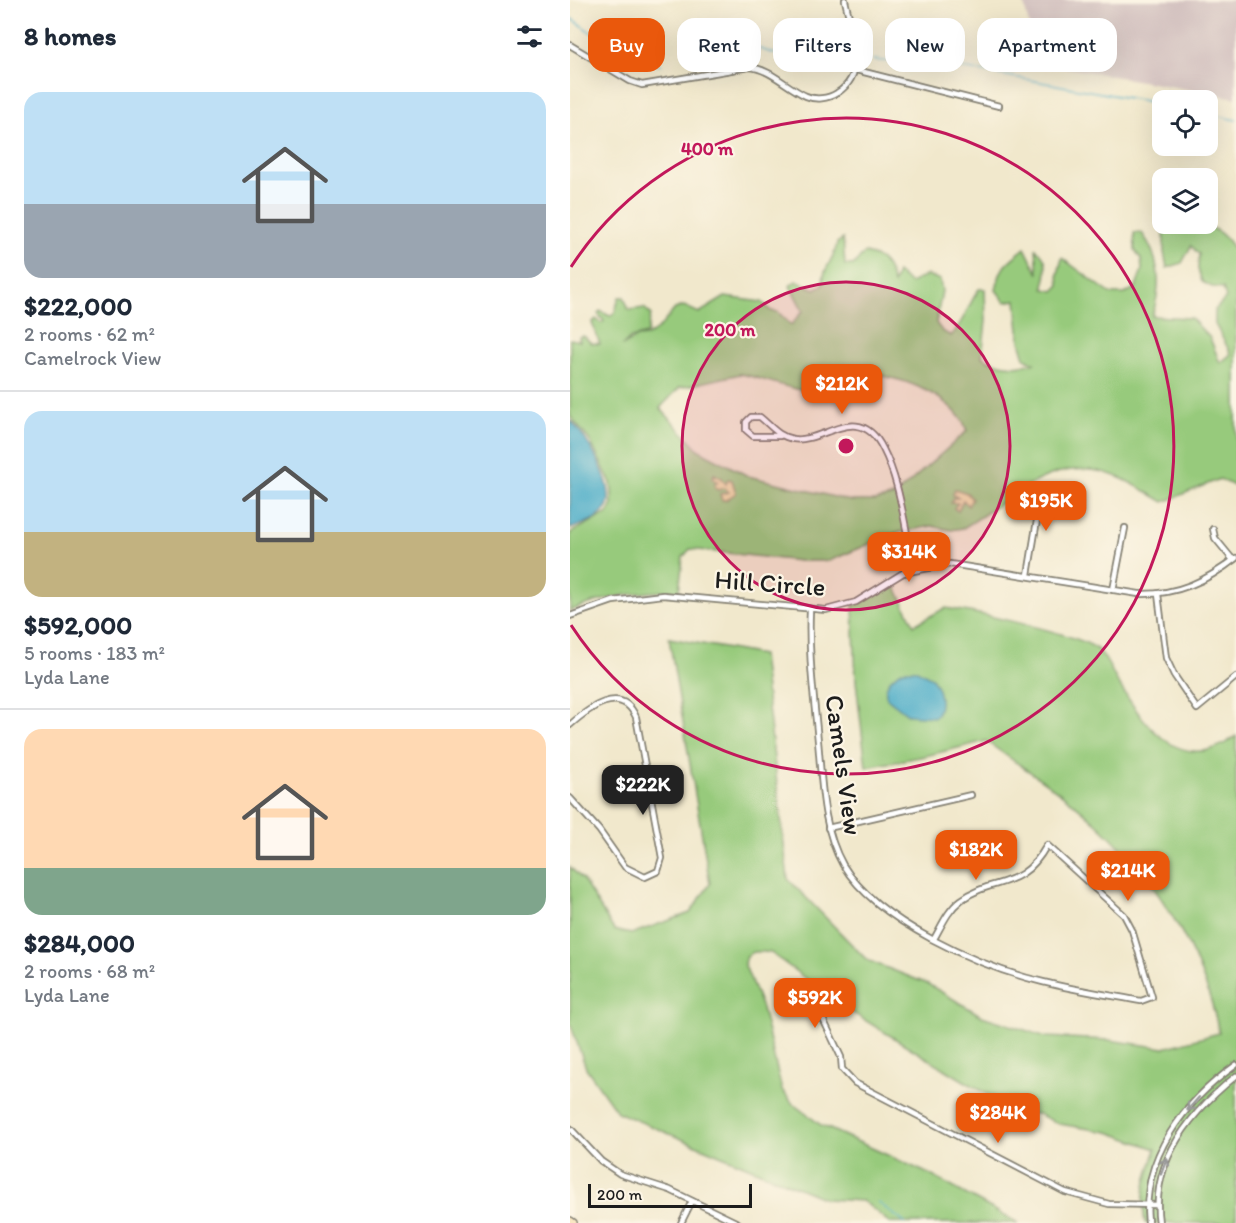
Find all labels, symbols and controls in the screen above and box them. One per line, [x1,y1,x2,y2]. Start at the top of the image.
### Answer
chip: Buy [588,18,665,72]
chip: Rent [677,18,761,72]
chip: Filters [773,18,873,72]
chip: New [885,18,965,72]
chip: Apartment [977,18,1117,72]
text: 8 homes [24,20,116,52]
icon: filters [513,20,546,53]
map controls [1152,90,1218,234]
button: locate [1152,90,1218,156]
icon: home [231,131,339,239]
text: 400 m [681,138,734,160]
button: layers [1152,168,1218,234]
text: $222,000 [24,290,132,322]
text: 200 m [705,319,756,341]
text: 2 rooms · 62 m² [24,322,155,346]
text: Camelrock View [24,346,161,370]
pin: $212K [800,364,884,415]
text: $212K [815,371,869,395]
centre of rings [836,436,856,456]
icon: home [231,450,339,558]
pin: $195K [1004,481,1088,532]
text: $195K [1019,488,1073,512]
pin: $314K [867,532,951,583]
text: $314K [881,539,937,563]
street label: Hill Circle [714,563,826,603]
text: $592,000 [24,609,132,641]
text: 5 rooms · 183 m² [24,641,165,665]
text: Lyda Lane [24,665,110,689]
street label: Camels View [818,693,870,837]
pin: $222K [601,765,685,816]
icon: home [231,768,339,876]
text: $222K [616,772,670,796]
pin: $182K [934,830,1018,881]
text: $182K [949,837,1003,861]
pin: $214K [1086,851,1170,902]
text: $214K [1101,858,1155,882]
text: $284,000 [24,927,135,959]
text: 2 rooms · 68 m² [24,959,155,983]
pin: $592K [773,978,857,1029]
text: Lyda Lane [24,983,110,1007]
text: $592K [788,985,842,1009]
pin: $284K [956,1093,1040,1144]
one-way arrow [1186,1096,1200,1111]
text: $284K [970,1100,1026,1124]
one-way arrow [1160,1157,1171,1175]
scale bar [588,1181,752,1208]
text: 200 m [597,1185,642,1204]

